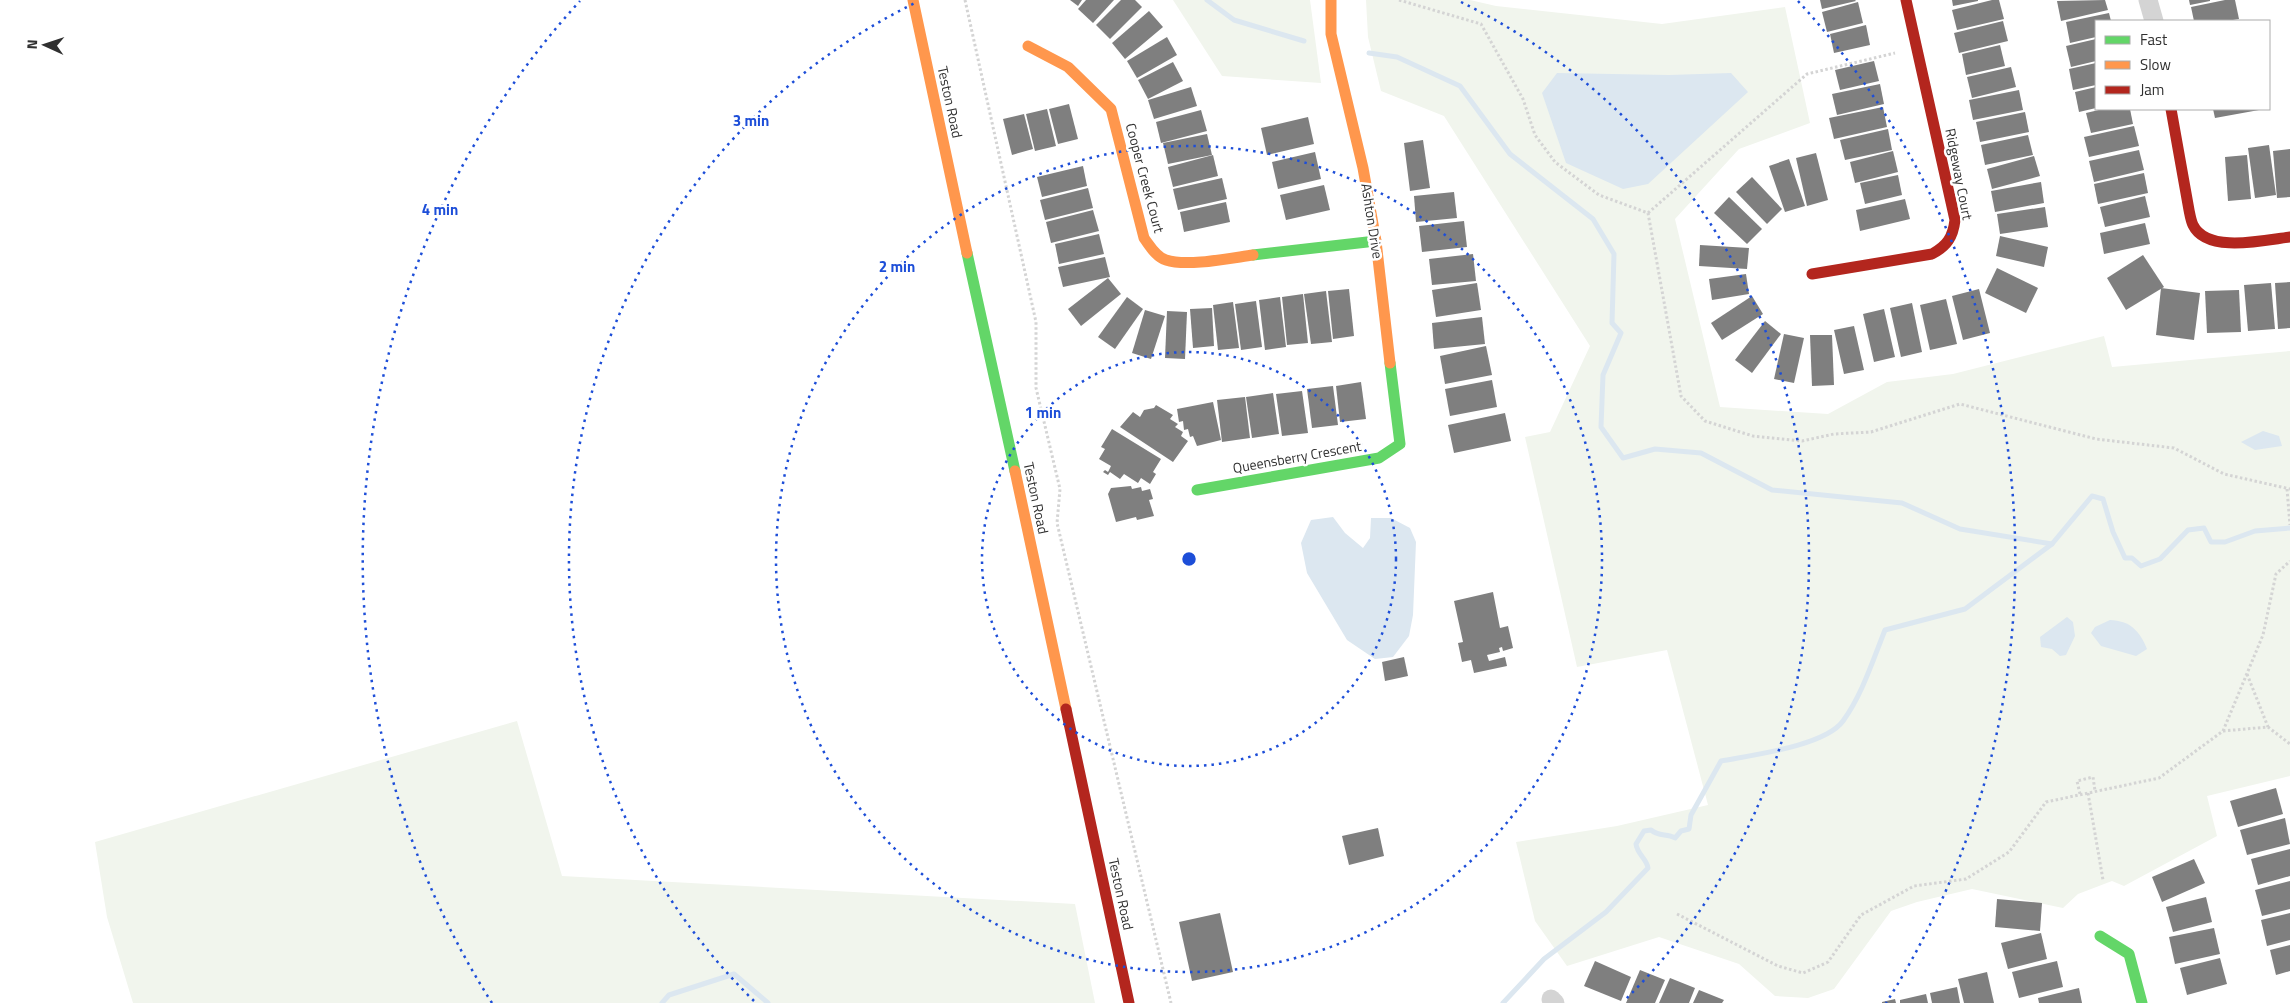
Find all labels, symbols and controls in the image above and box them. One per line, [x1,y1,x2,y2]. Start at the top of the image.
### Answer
north arrow [20,20,70,70]
legend [2095,20,2270,110]
text: Fast [2140,28,2168,51]
text: N [21,39,42,50]
text: Slow [2140,53,2171,76]
street label: Teston Road [933,64,968,140]
text: Jam [2140,78,2164,101]
text: 3 min [733,109,769,132]
street label: Cooper Creek Court [1121,121,1170,235]
street label: Ridgeway Court [1940,126,1979,222]
street label: Ashton Drive [1356,182,1389,260]
text: 4 min [422,198,458,221]
text: 2 min [879,255,915,278]
text: 1 min [1025,401,1061,424]
street label: Queensberry Crescent [1231,435,1363,478]
street label: Teston Road [1019,460,1054,536]
centre of rings [1180,550,1198,568]
street label: Teston Road [1104,856,1139,932]

